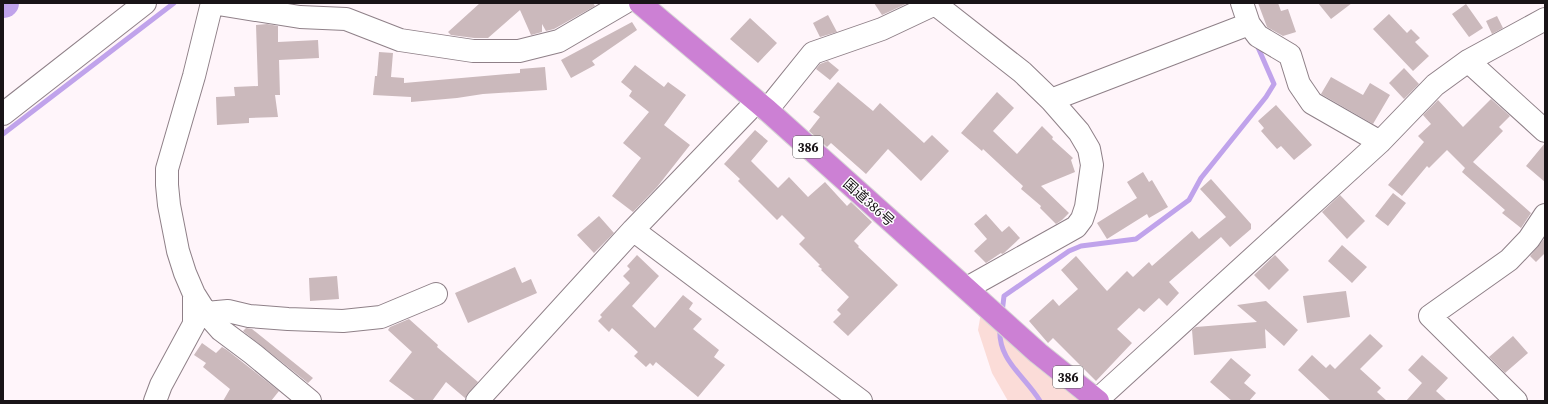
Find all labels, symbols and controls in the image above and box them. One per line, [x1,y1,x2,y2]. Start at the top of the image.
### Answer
road number: 386 [793,136,823,158]
street label: 国道386号 [839,173,899,231]
road number: 386 [1053,366,1083,388]

